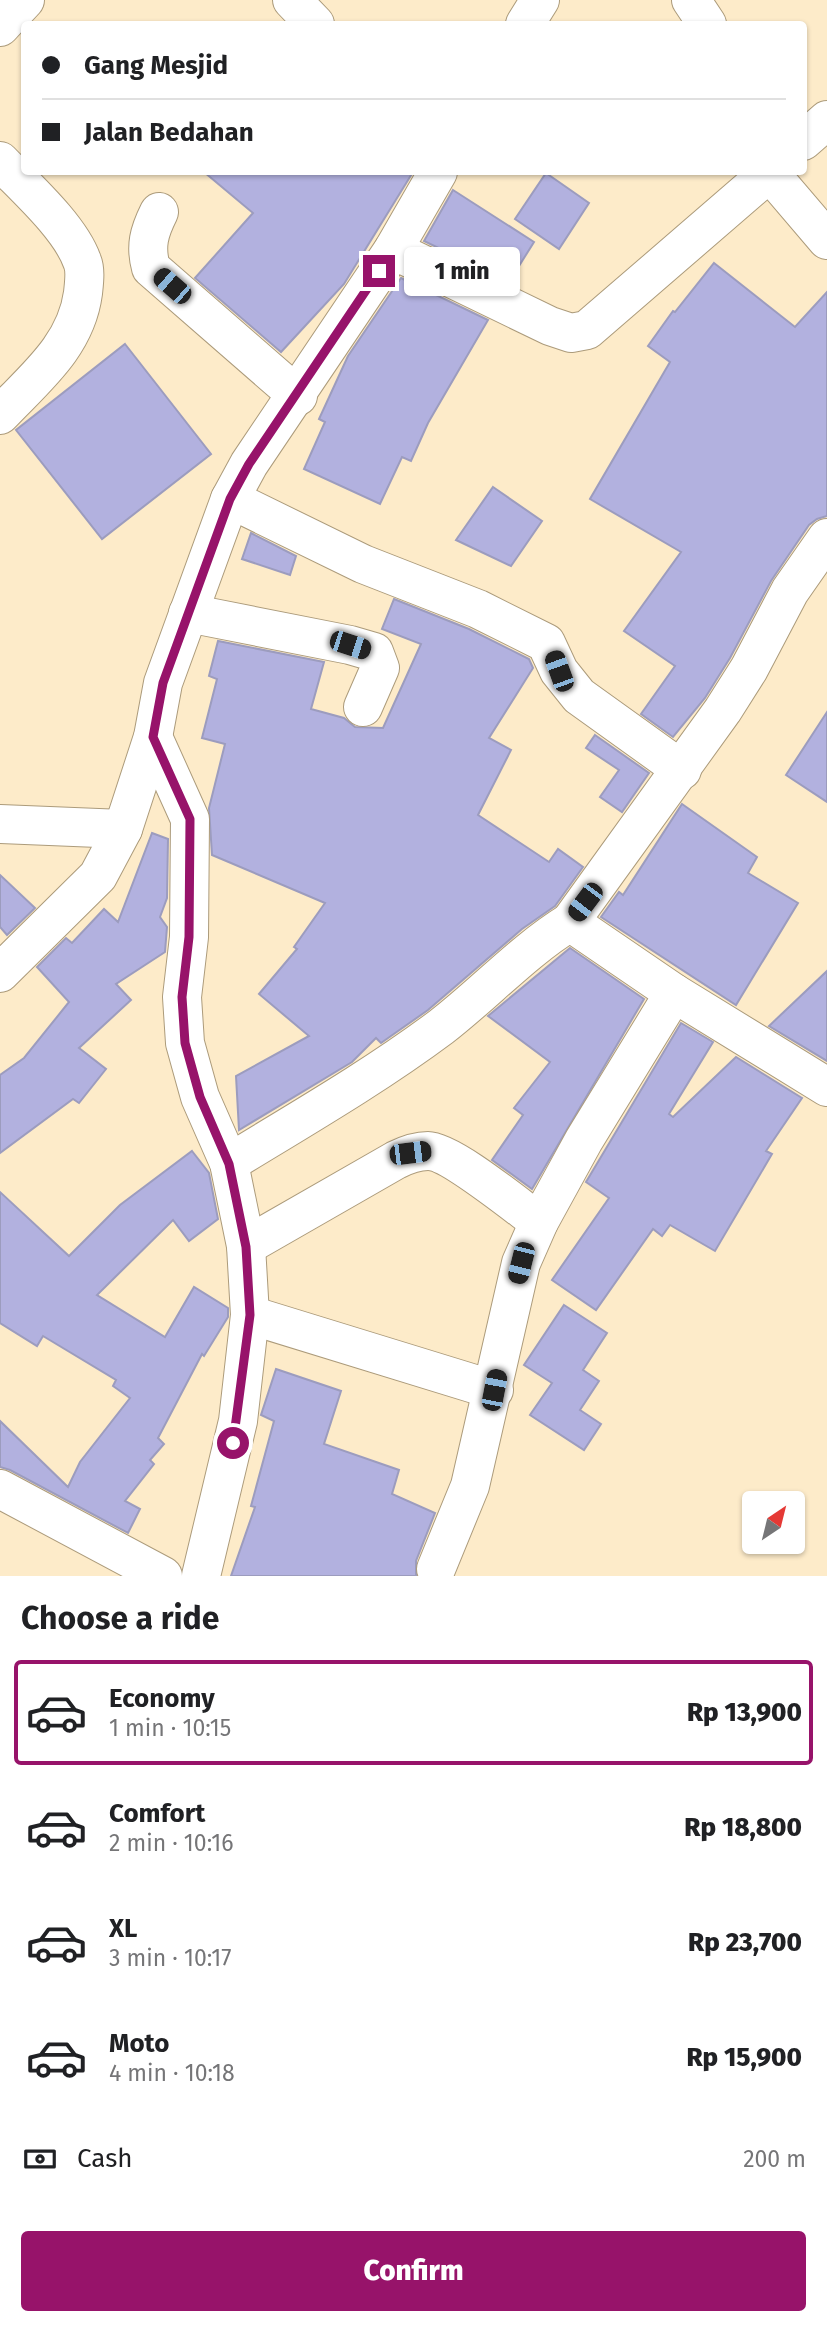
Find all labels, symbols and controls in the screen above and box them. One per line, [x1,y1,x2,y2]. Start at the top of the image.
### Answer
text: Gang Mesjid [84,50,228,81]
text: Jalan Bedahan [84,117,254,148]
callout: 1 min [404,246,519,296]
route end [363,255,395,287]
text: 1 min [434,257,490,285]
car [150,264,195,308]
car [327,629,374,661]
car [542,648,577,694]
car [564,879,607,925]
car [388,1140,433,1166]
car [506,1240,537,1286]
car [480,1367,509,1413]
route start [217,1427,249,1459]
north arrow [742,1491,805,1554]
map controls [742,1491,805,1554]
text: Choose a ride [21,1599,219,1637]
icon: car [25,1681,88,1744]
text: Economy [109,1683,215,1714]
text: Rp 13,900 [687,1697,802,1728]
text: 1 min · 10:15 [109,1714,231,1742]
icon: car [25,1796,88,1859]
text: Comfort [109,1798,205,1829]
text: Rp 18,800 [684,1812,802,1843]
text: 2 min · 10:16 [109,1829,233,1857]
icon: car [25,1911,88,1974]
text: XL [109,1913,137,1944]
text: Rp 23,700 [688,1927,802,1958]
text: 3 min · 10:17 [109,1944,232,1972]
icon: car [25,2026,88,2089]
text: Moto [109,2028,169,2059]
text: Rp 15,900 [686,2042,802,2073]
text: 4 min · 10:18 [109,2059,235,2087]
icon: cash [21,2140,59,2178]
text: Cash [77,2143,133,2174]
text: 200 m [743,2145,806,2173]
button: Confirm [21,2231,806,2311]

